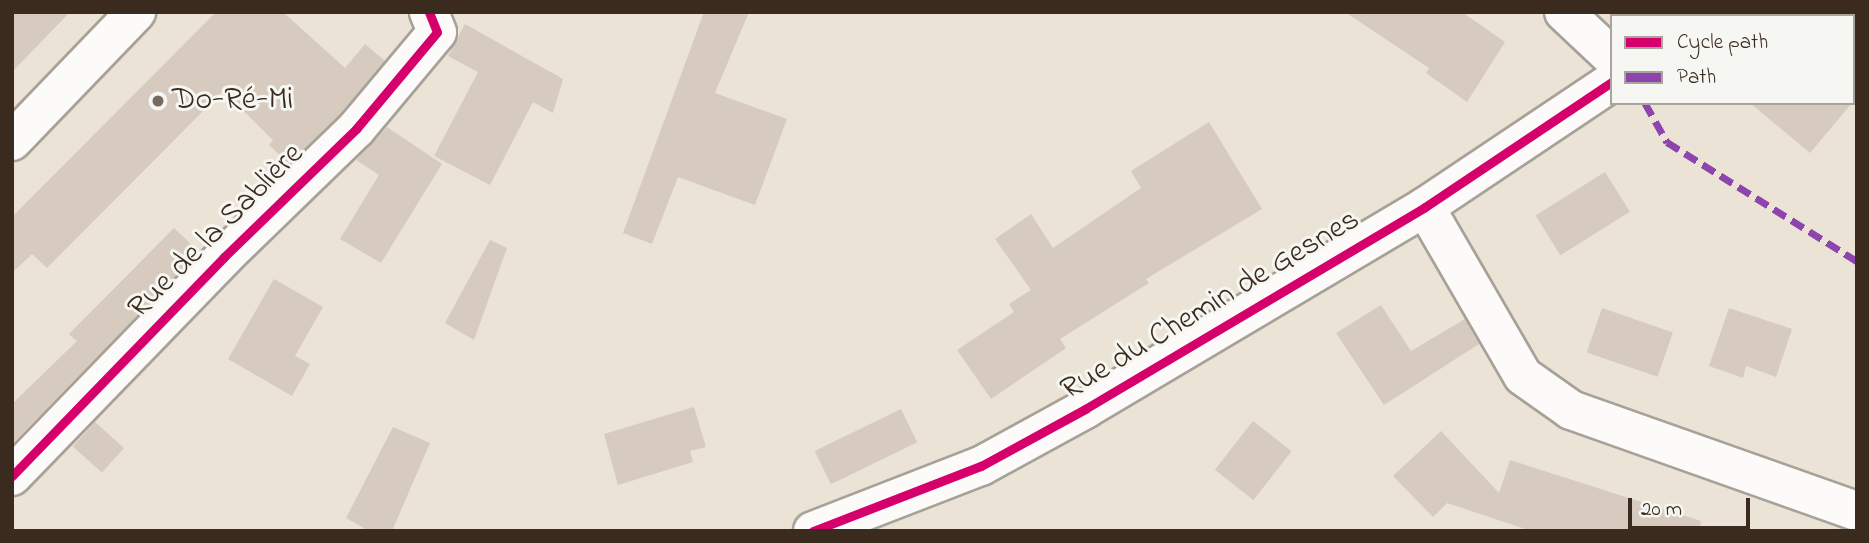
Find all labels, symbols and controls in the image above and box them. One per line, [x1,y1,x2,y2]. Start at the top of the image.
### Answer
legend [1610,14,1855,105]
text: Cycle path [1677,28,1768,58]
text: Path [1677,63,1716,93]
place label: Do-Ré-Mi [172,82,293,120]
marker: Do-Ré-Mi [150,93,166,109]
street label: Rue de la Sablière [121,136,313,328]
street label: Rue du Chemin de Gesnes [1055,202,1367,410]
scale bar [1631,484,1754,528]
text: 20 m [1641,495,1682,525]

